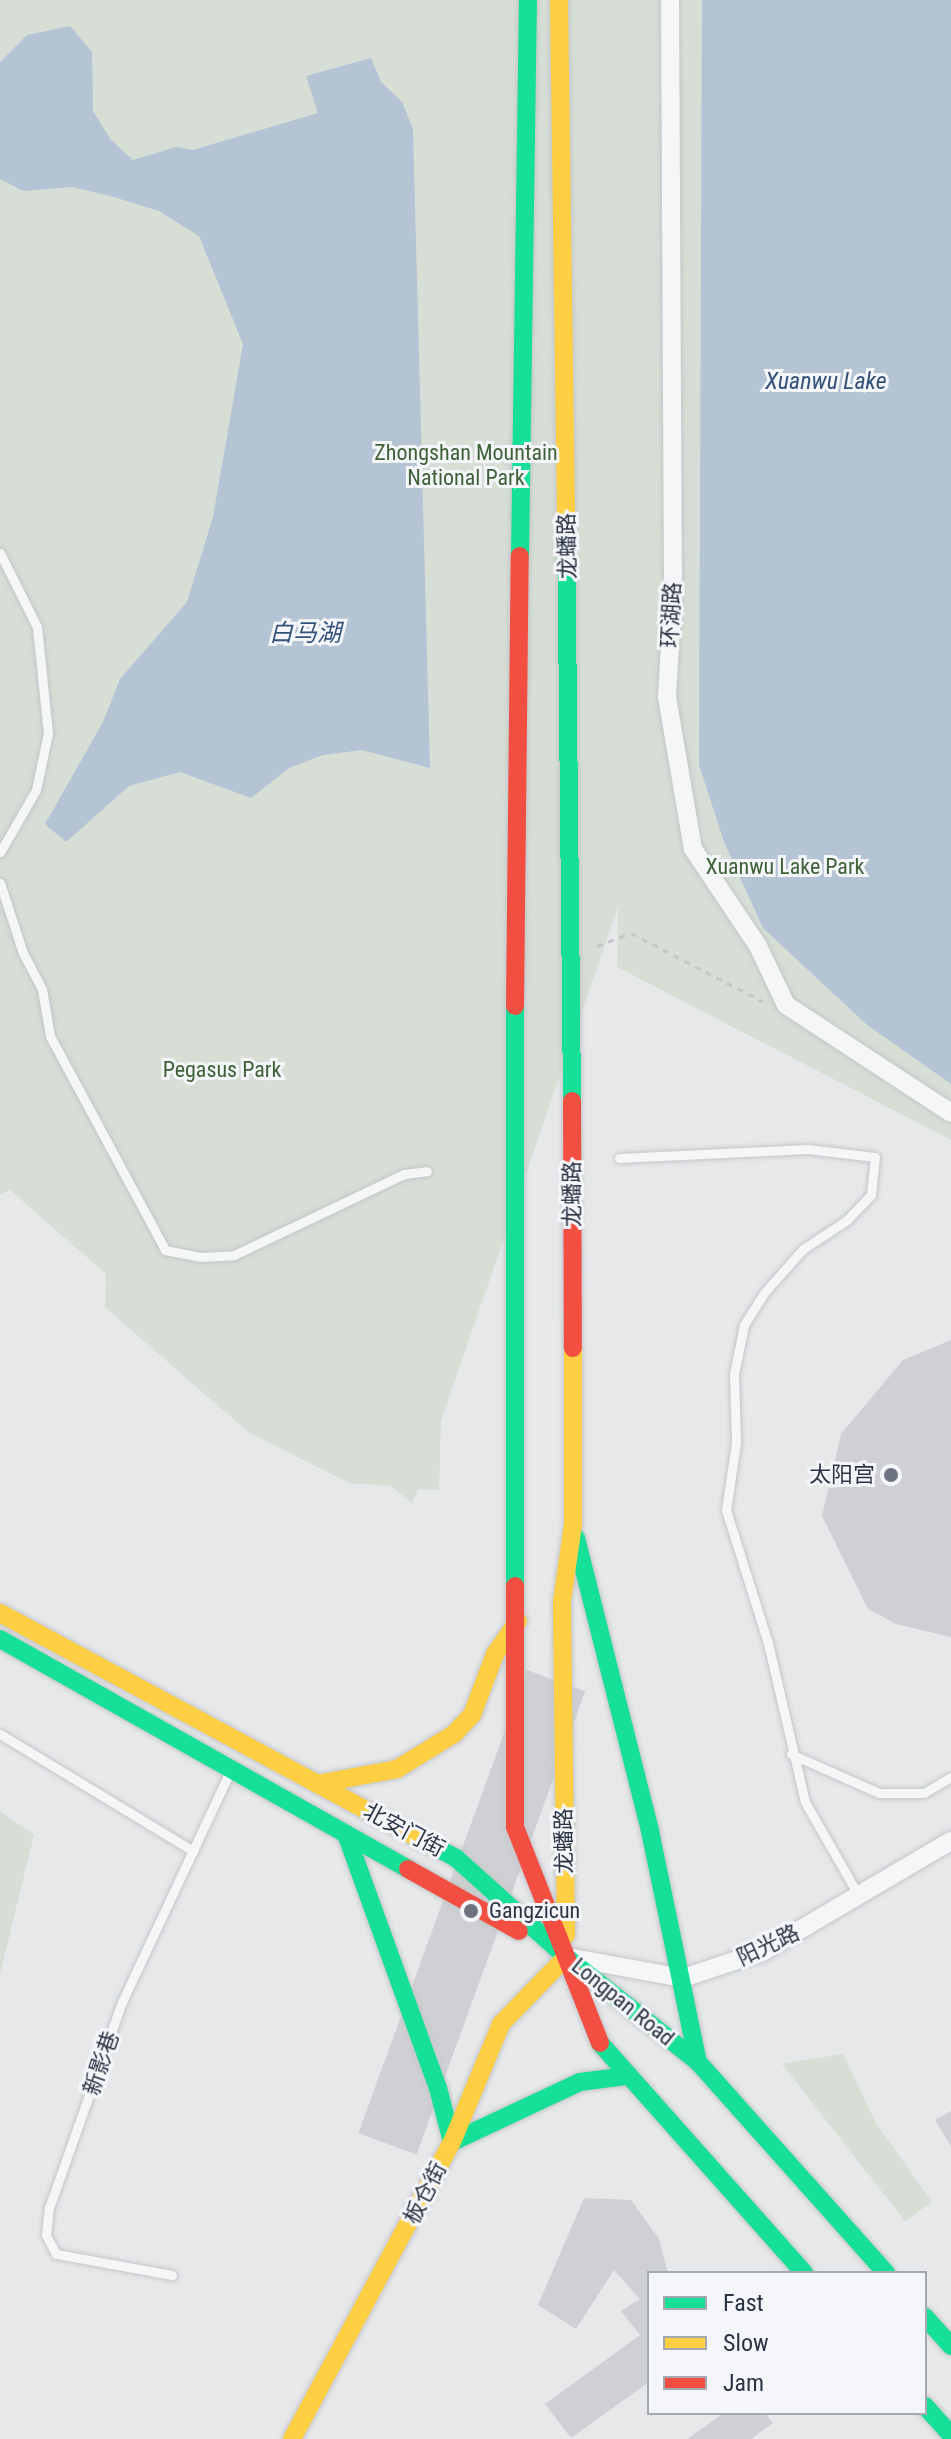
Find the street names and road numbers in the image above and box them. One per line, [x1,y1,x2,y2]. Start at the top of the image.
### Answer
street label: 龙蟠路 [553,513,581,579]
street label: 环湖路 [656,581,686,649]
street label: 龙蟠路 [559,1161,585,1227]
street label: 北安门街 [359,1798,449,1862]
street label: 龙蟠路 [550,1808,578,1874]
street label: 阳光路 [733,1919,803,1971]
street label: Longpan Road [566,1953,680,2051]
street label: 新影巷 [78,2028,124,2098]
street label: 板仓街 [398,2158,452,2228]

